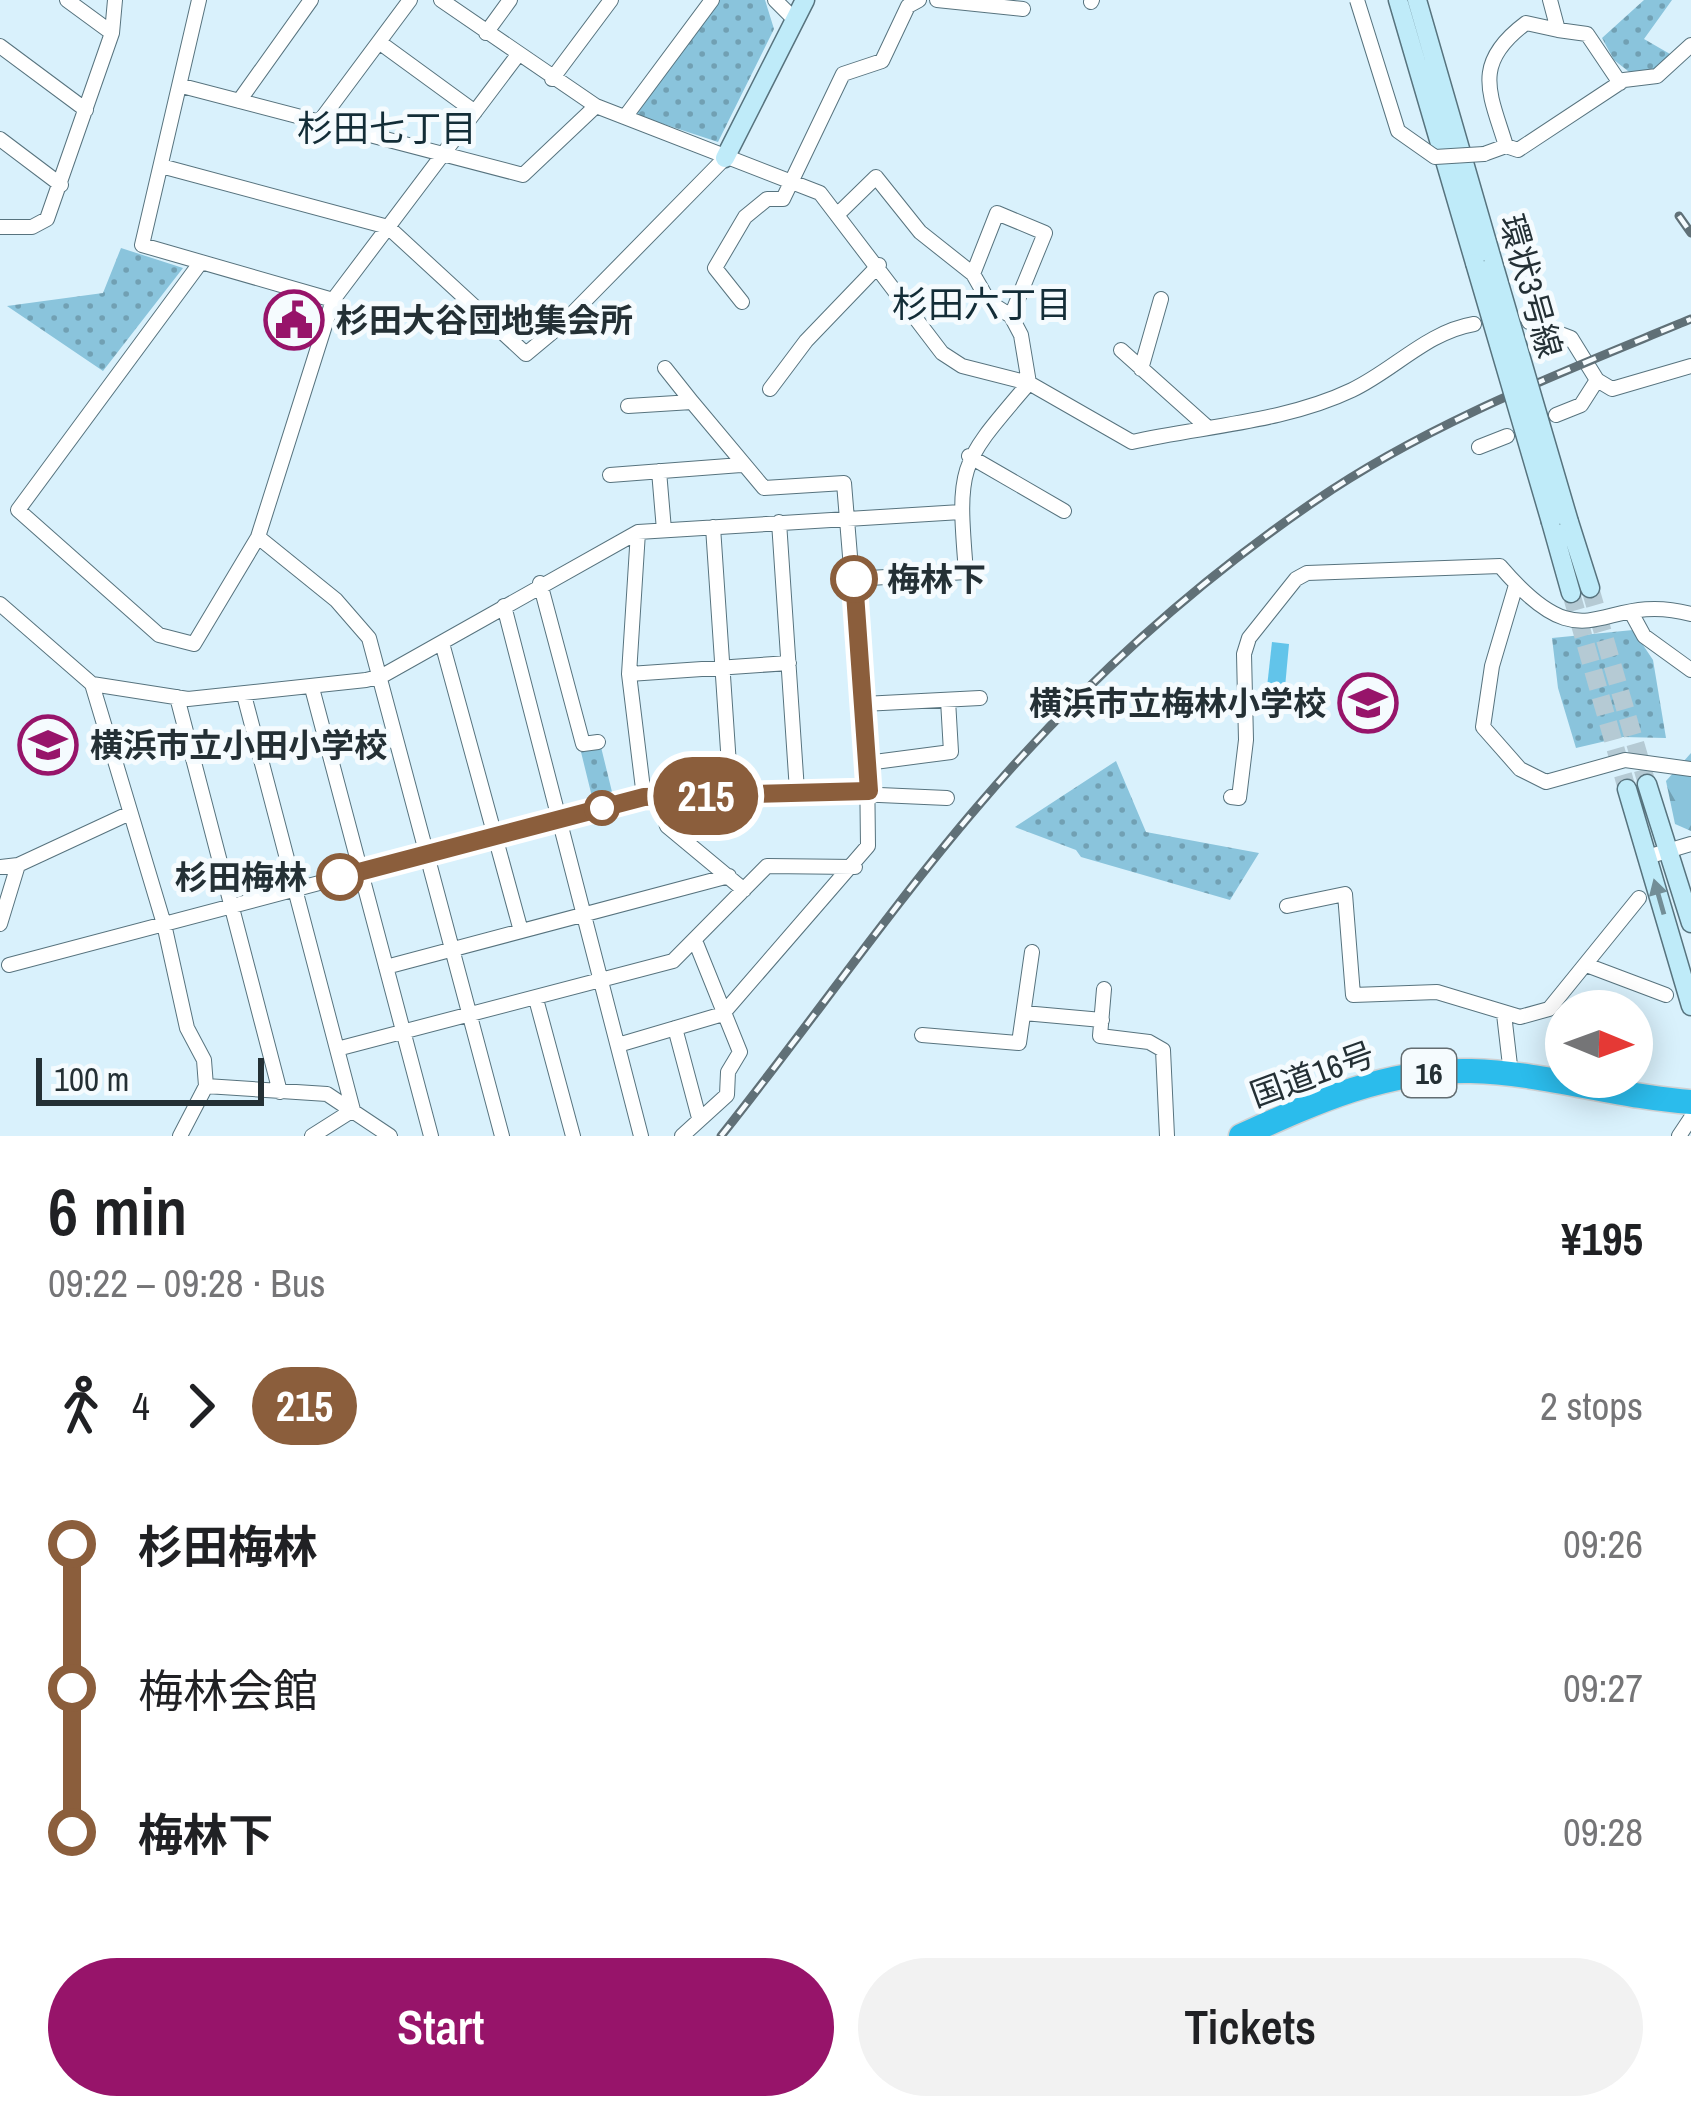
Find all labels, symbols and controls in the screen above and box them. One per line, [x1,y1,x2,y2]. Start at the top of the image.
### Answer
district label: 杉田七丁目 [297,104,477,152]
street label: 環状3号線 [1490,209,1572,363]
district label: 杉田六丁目 [892,280,1072,328]
public building icon: 杉田大谷団地集会所 [263,289,325,351]
place label: 杉田大谷団地集会所 [336,298,633,342]
marker: 梅林下 [832,557,876,601]
place label: 梅林下 [887,557,986,601]
school or university icon: 横浜市立梅林小学校 [1337,672,1399,734]
place label: 横浜市立梅林小学校 [1029,681,1326,725]
school or university icon: 横浜市立小田小学校 [17,714,79,776]
place label: 横浜市立小田小学校 [90,723,387,767]
line badge: 215 [637,757,775,835]
text: 215 [677,768,735,824]
unlabelled marker [586,792,618,824]
place label: 杉田梅林 [175,855,307,899]
marker: 杉田梅林 [318,855,362,899]
one-way arrow [1649,878,1667,915]
north arrow [1545,990,1653,1098]
map controls [1545,990,1653,1098]
street label: 国道16号 [1244,1031,1380,1117]
road number: 16 [1402,1049,1456,1097]
scale bar [36,1052,264,1105]
text: 100 m [54,1057,129,1101]
text: 6 min [48,1167,187,1256]
text: ¥195 [1561,1208,1643,1269]
text: 09:22 – 09:28 · Bus [48,1257,325,1309]
icon: walk [48,1373,114,1439]
icon: forward [168,1373,234,1439]
text: 215 [276,1378,333,1434]
text: 4 [132,1380,150,1432]
text: 2 stops [1540,1380,1643,1432]
text: 杉田梅林 [138,1516,318,1577]
text: 09:26 [1563,1518,1643,1570]
text: 梅林会館 [138,1660,318,1721]
text: 09:27 [1563,1662,1643,1714]
text: 梅林下 [138,1804,273,1865]
text: 09:28 [1563,1806,1643,1858]
button: Start [48,1958,834,2096]
button: Tickets [858,1958,1643,2096]

